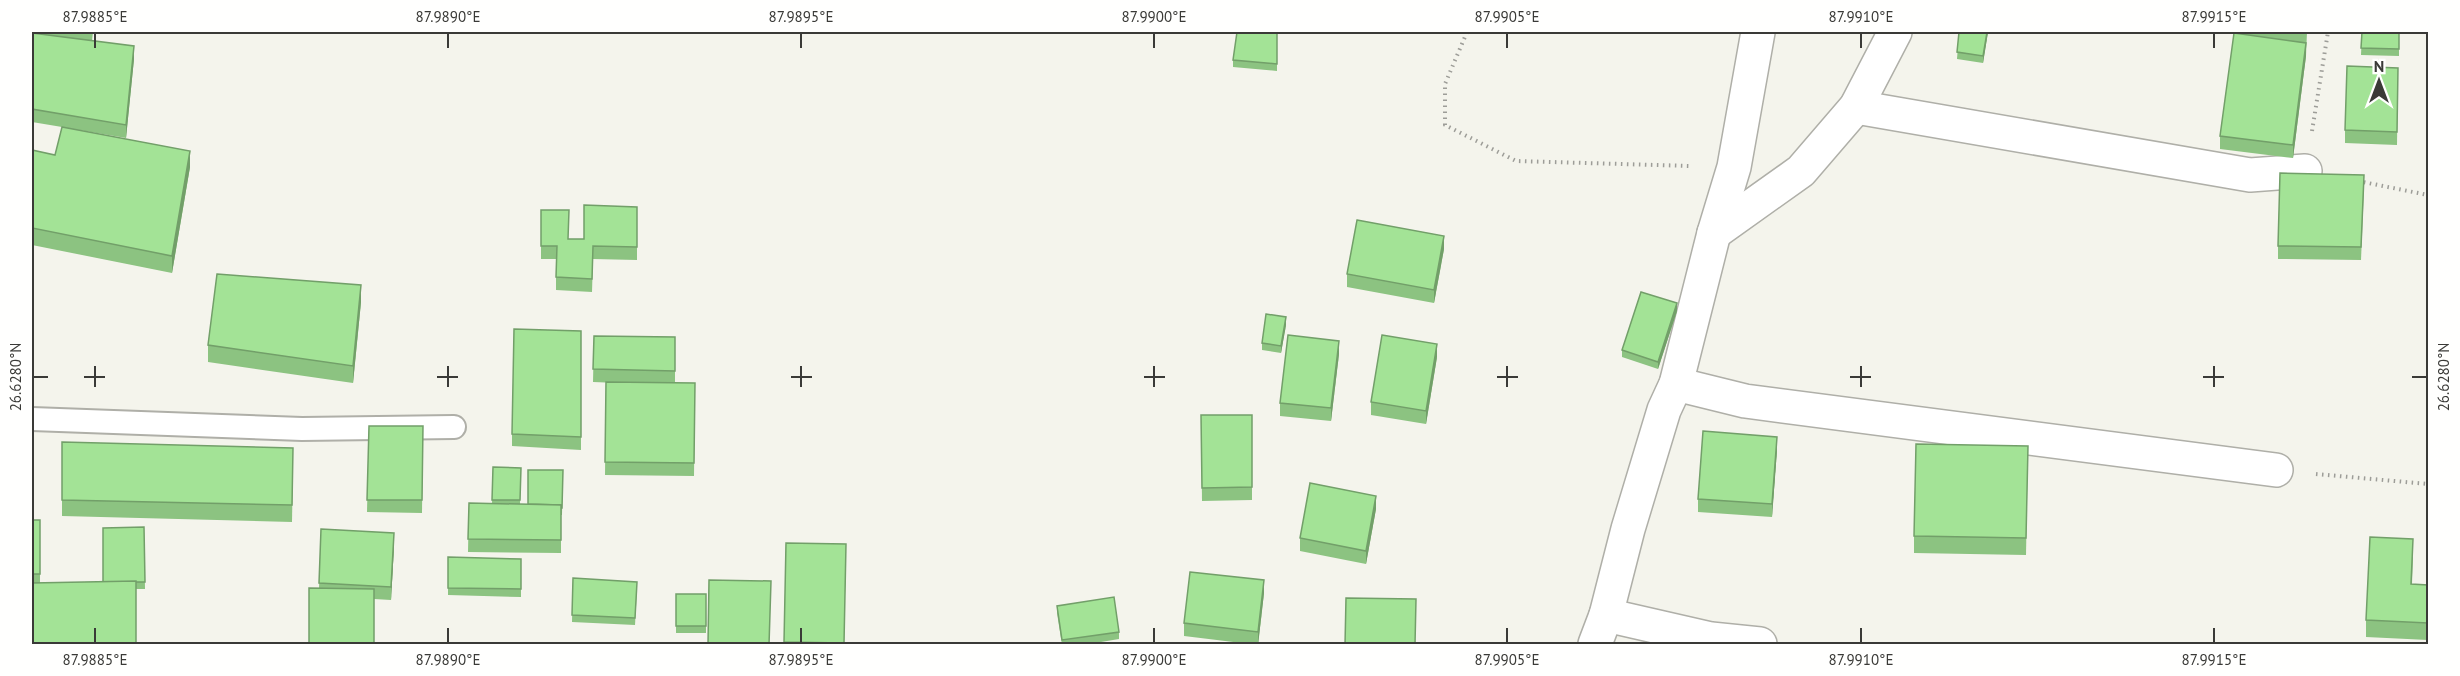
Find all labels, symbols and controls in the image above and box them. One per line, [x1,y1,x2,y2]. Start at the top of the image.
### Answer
text: 87.9885°E [62,7,128,26]
text: 87.9890°E [415,7,481,26]
text: 87.9895°E [768,7,834,26]
text: 87.9900°E [1121,7,1187,26]
text: 87.9905°E [1474,7,1540,26]
text: 87.9910°E [1828,7,1894,26]
text: 87.9915°E [2181,7,2247,26]
north arrow [2349,51,2409,111]
text: N [2374,56,2384,76]
text: 26.6280°N [6,343,25,411]
text: 26.6280°N [2434,343,2453,411]
text: 87.9885°E [62,650,128,669]
text: 87.9890°E [415,650,481,669]
text: 87.9895°E [768,650,834,669]
text: 87.9900°E [1121,650,1187,669]
text: 87.9905°E [1474,650,1540,669]
text: 87.9910°E [1828,650,1894,669]
text: 87.9915°E [2181,650,2247,669]

